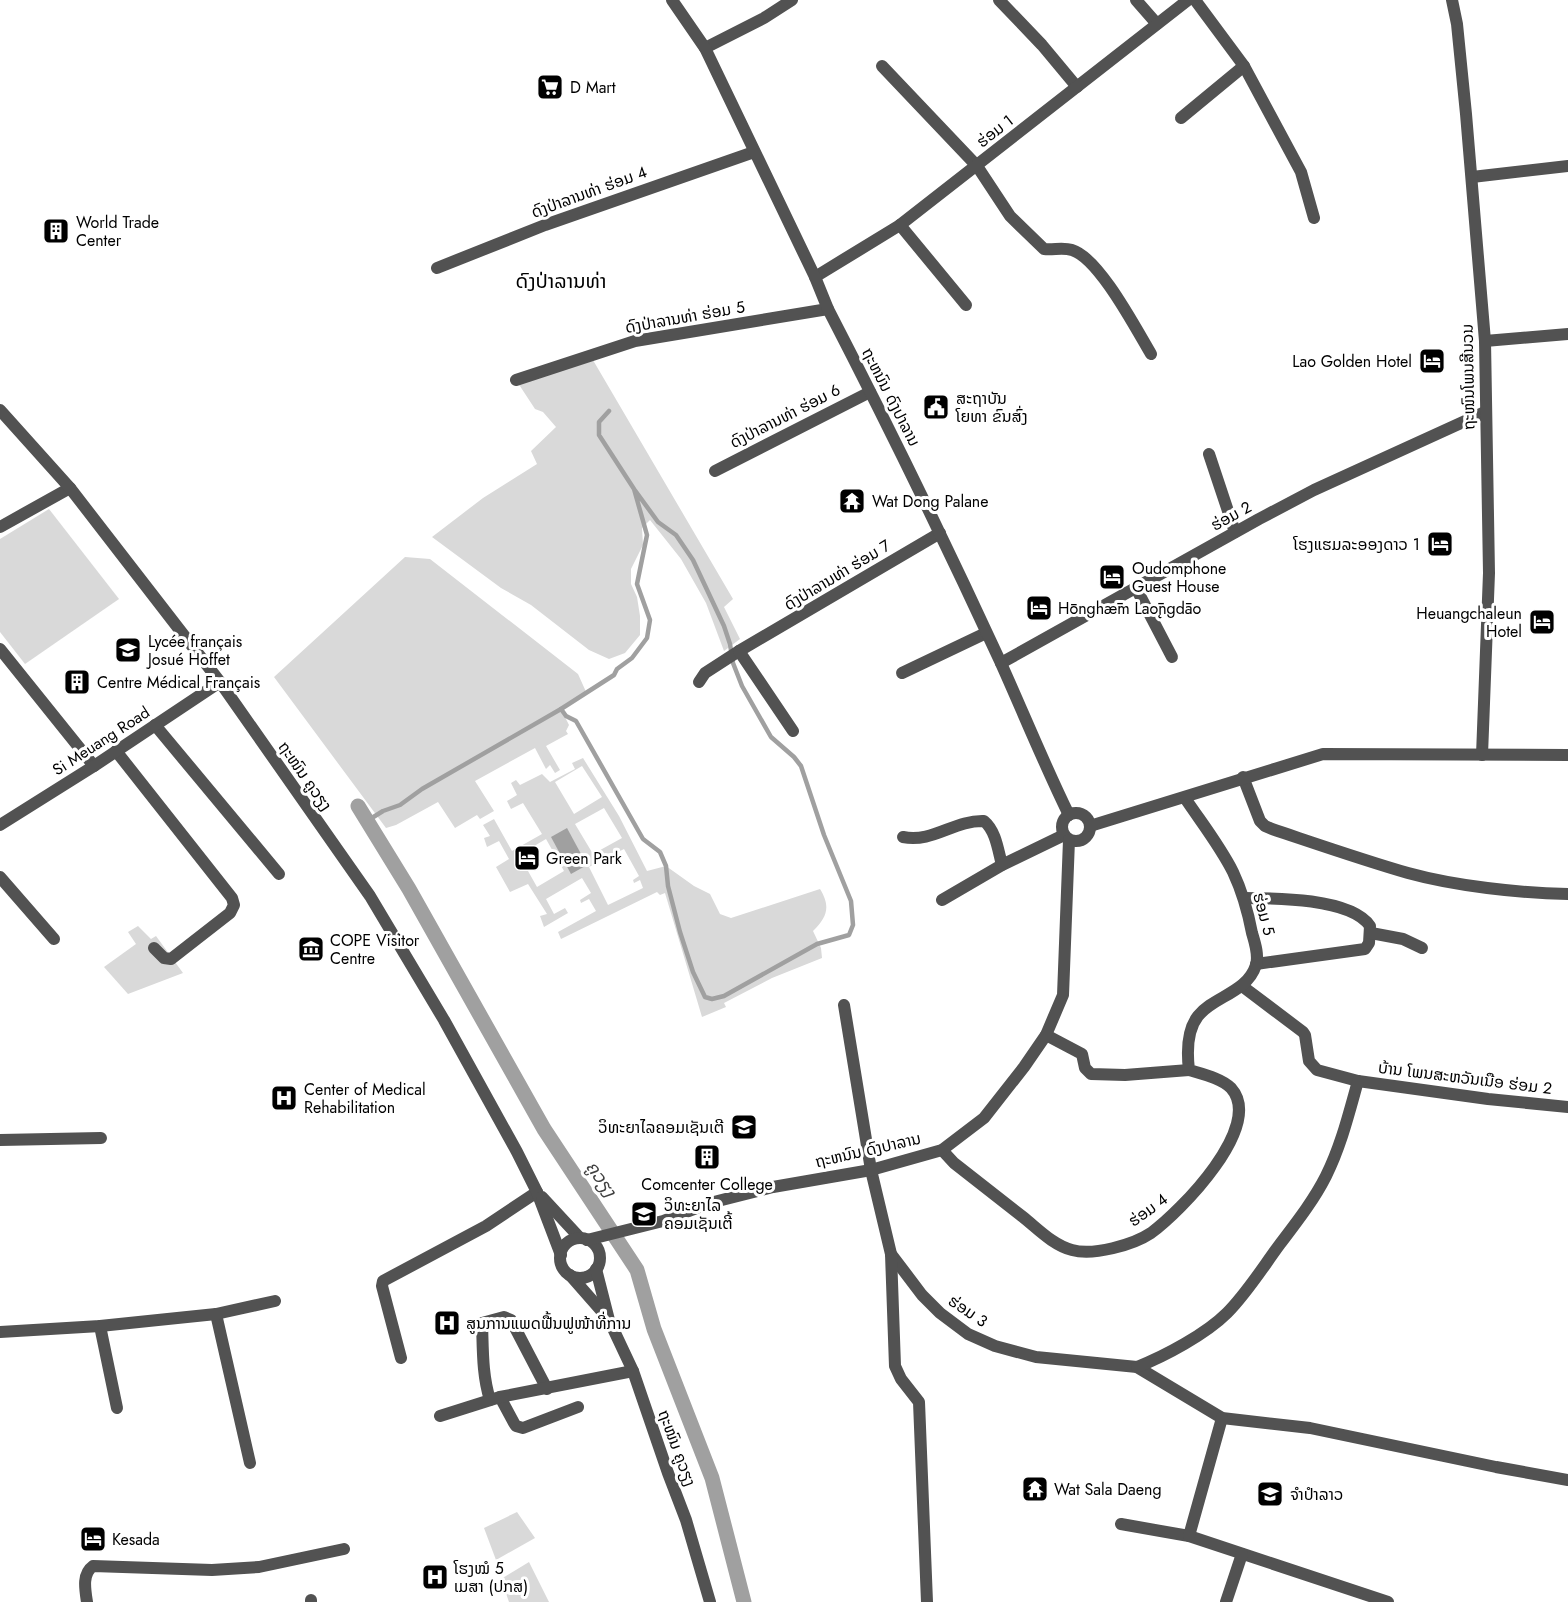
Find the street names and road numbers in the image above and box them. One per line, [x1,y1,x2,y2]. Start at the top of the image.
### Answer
street label: ຮ່ອມ 1 [972,109,1018,153]
street label: ດົງປ່າລານທ່າ ຮ່ອມ 4 [528,160,650,224]
street label: ດົງປ່າລານທ່າ ຮ່ອມ 5 [623,295,747,339]
street label: ຖະໜົນໂພນສີນວນ [1456,324,1480,430]
street label: ຖະຫນົນ ດົງປາລານ [856,344,926,450]
street label: ດົງປ່າລານທ່າ ຮ່ອມ 6 [726,378,844,454]
street label: ຮ່ອມ 2 [1206,495,1256,537]
street label: ດົງປ່າລານທ່າ ຮ່ອມ 7 [779,534,895,616]
street label: Si Meuang Road [48,701,154,781]
street label: ຖະໜົນ ຄູວຽງ [273,737,337,815]
street label: ຮ່ອມ 5 [1247,890,1281,938]
street label: ບ້ານ ໂພນສະຫວັນເນືອ ຮ່ອມ 2 [1377,1056,1553,1100]
street label: ຖະຫນົນ ດົງປາລານ [813,1127,923,1173]
street label: ຮ່ອມ 4 [1124,1188,1172,1232]
street label: ຮ່ອມ 3 [944,1289,993,1333]
street label: ຖະໜົນ ຄູວຽງ [652,1406,702,1490]

